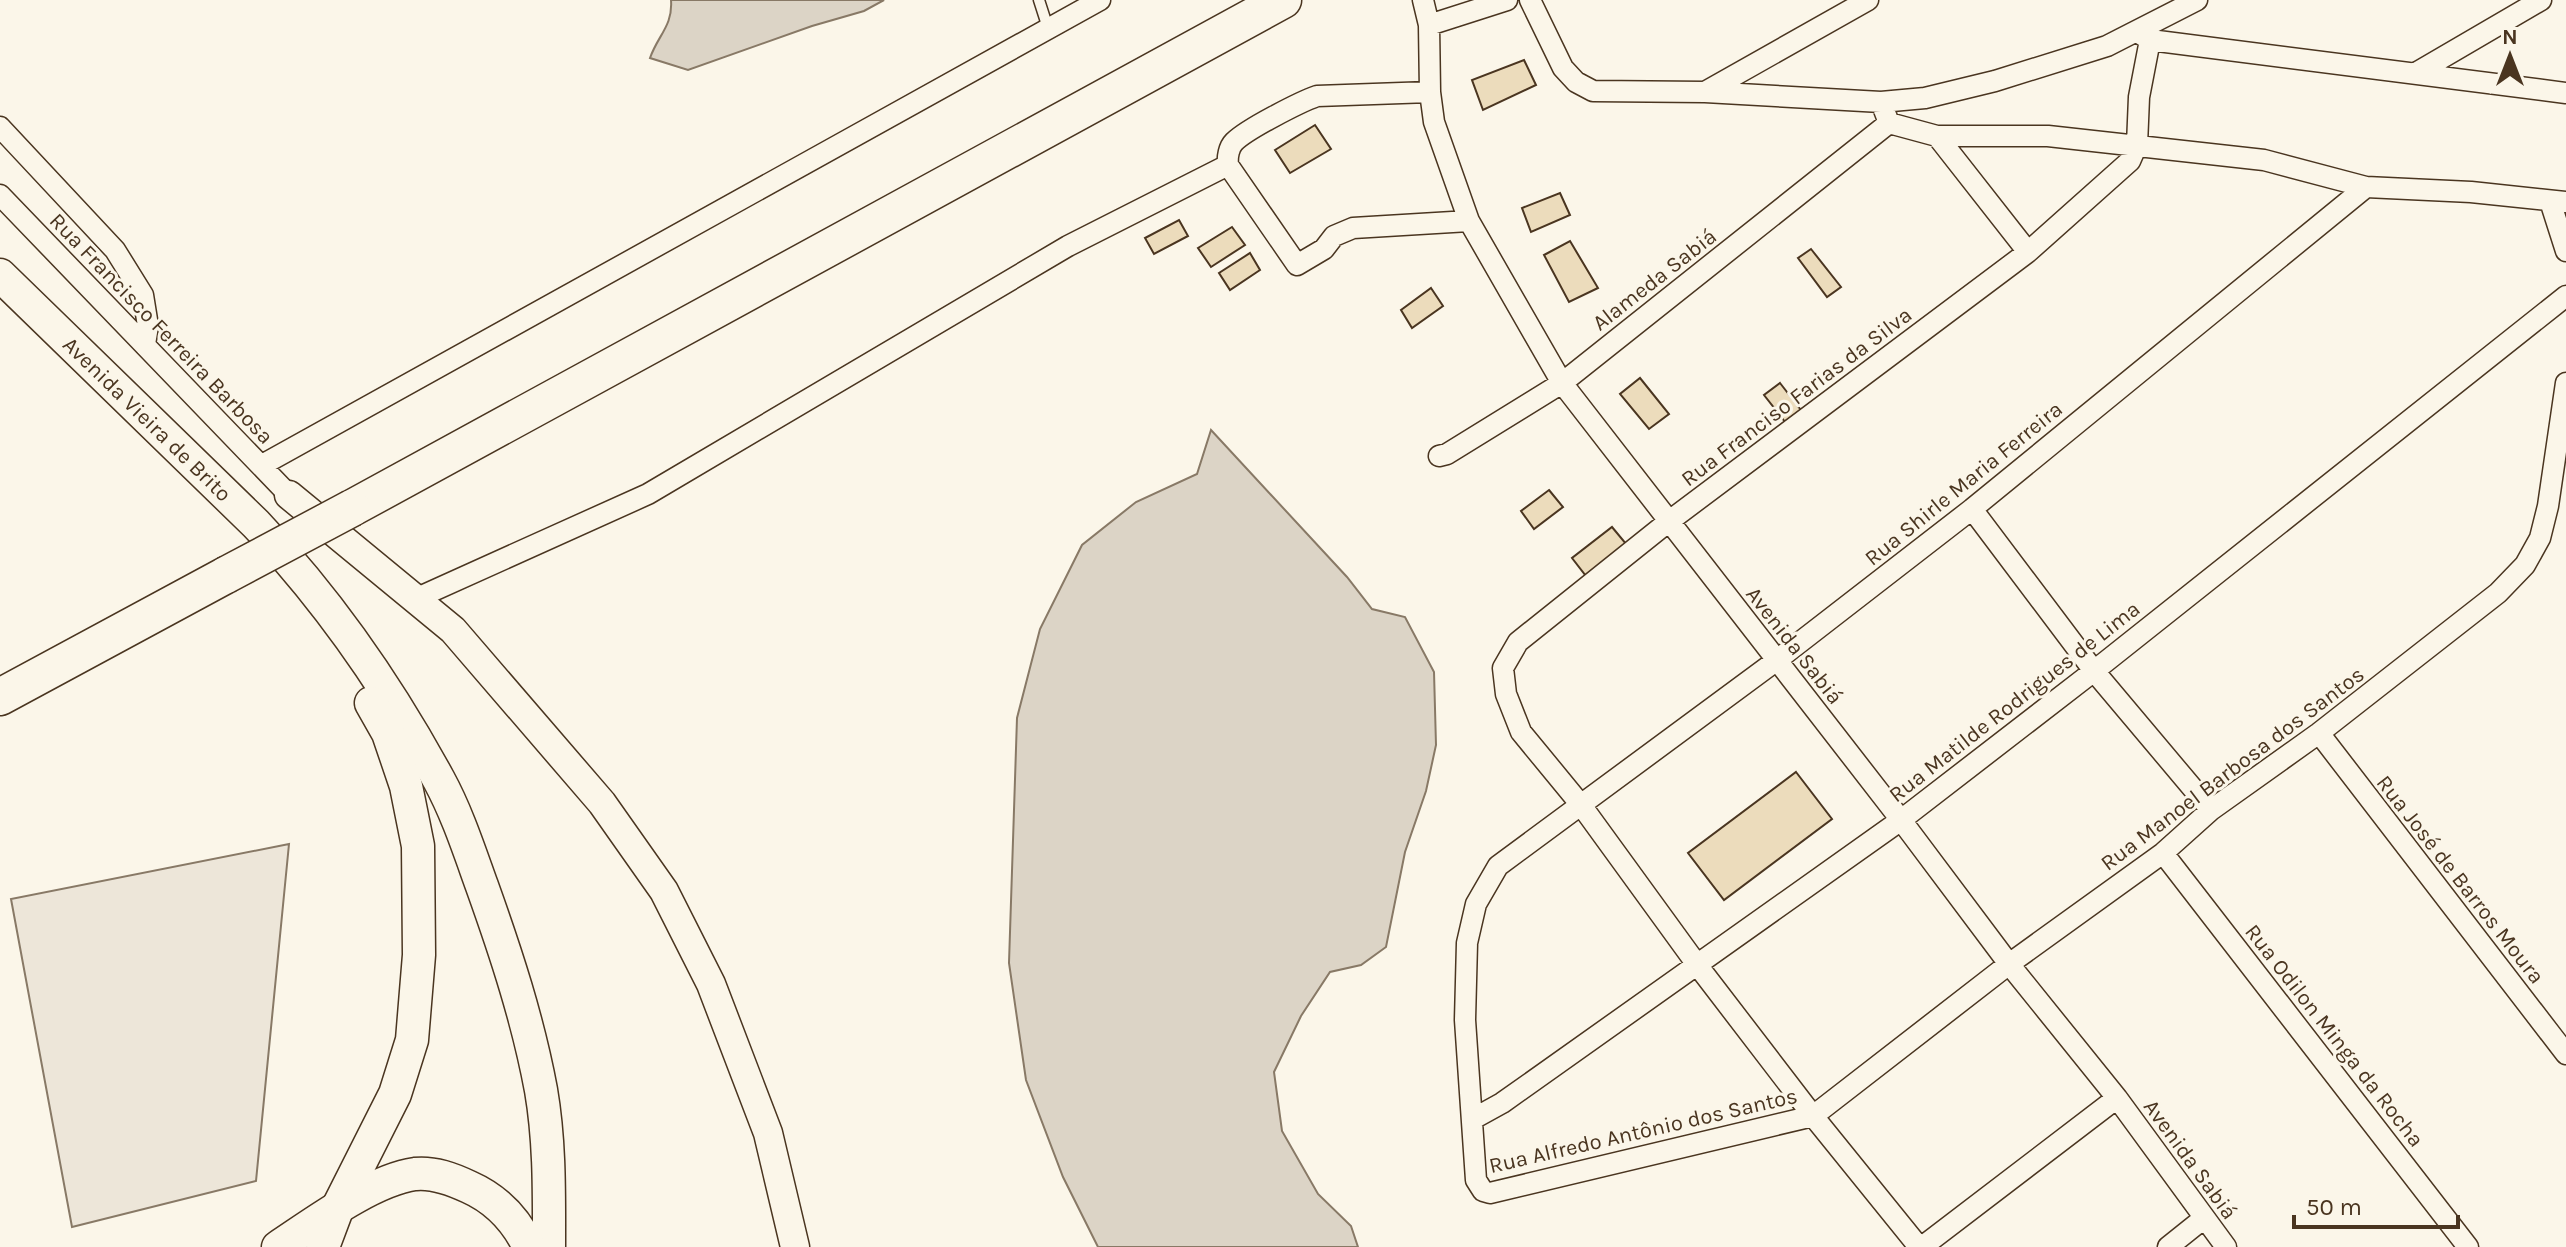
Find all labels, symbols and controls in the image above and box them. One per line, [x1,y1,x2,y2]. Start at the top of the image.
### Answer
north arrow [2470,16,2550,96]
text: N [2502,24,2518,50]
street label: Rua Francisco Ferreira Barbosa [44,208,279,450]
street label: Alameda Sabiá [1587,223,1722,336]
street label: Rua Franciso Farias da Silva [1676,302,1917,492]
street label: Avenida Vieira de Brito [57,332,237,507]
street label: Rua Shirle Maria Ferreira [1860,396,2068,571]
street label: Avenida Sabiá [1740,582,1848,710]
street label: Rua Matilde Rodrigues de Lima [1884,596,2145,808]
street label: Rua Manoel Barbosa dos Santos [2096,661,2369,876]
street label: Rua José de Barros Moura [2371,770,2550,989]
street label: Rua Odilon Minga da Rocha [2239,919,2429,1152]
street label: Rua Alfredo Antônio dos Santos [1487,1083,1800,1179]
street label: Avenida Sabiá [2138,1095,2242,1225]
scale bar [2294,1179,2458,1229]
text: 50 m [2306,1193,2362,1221]

